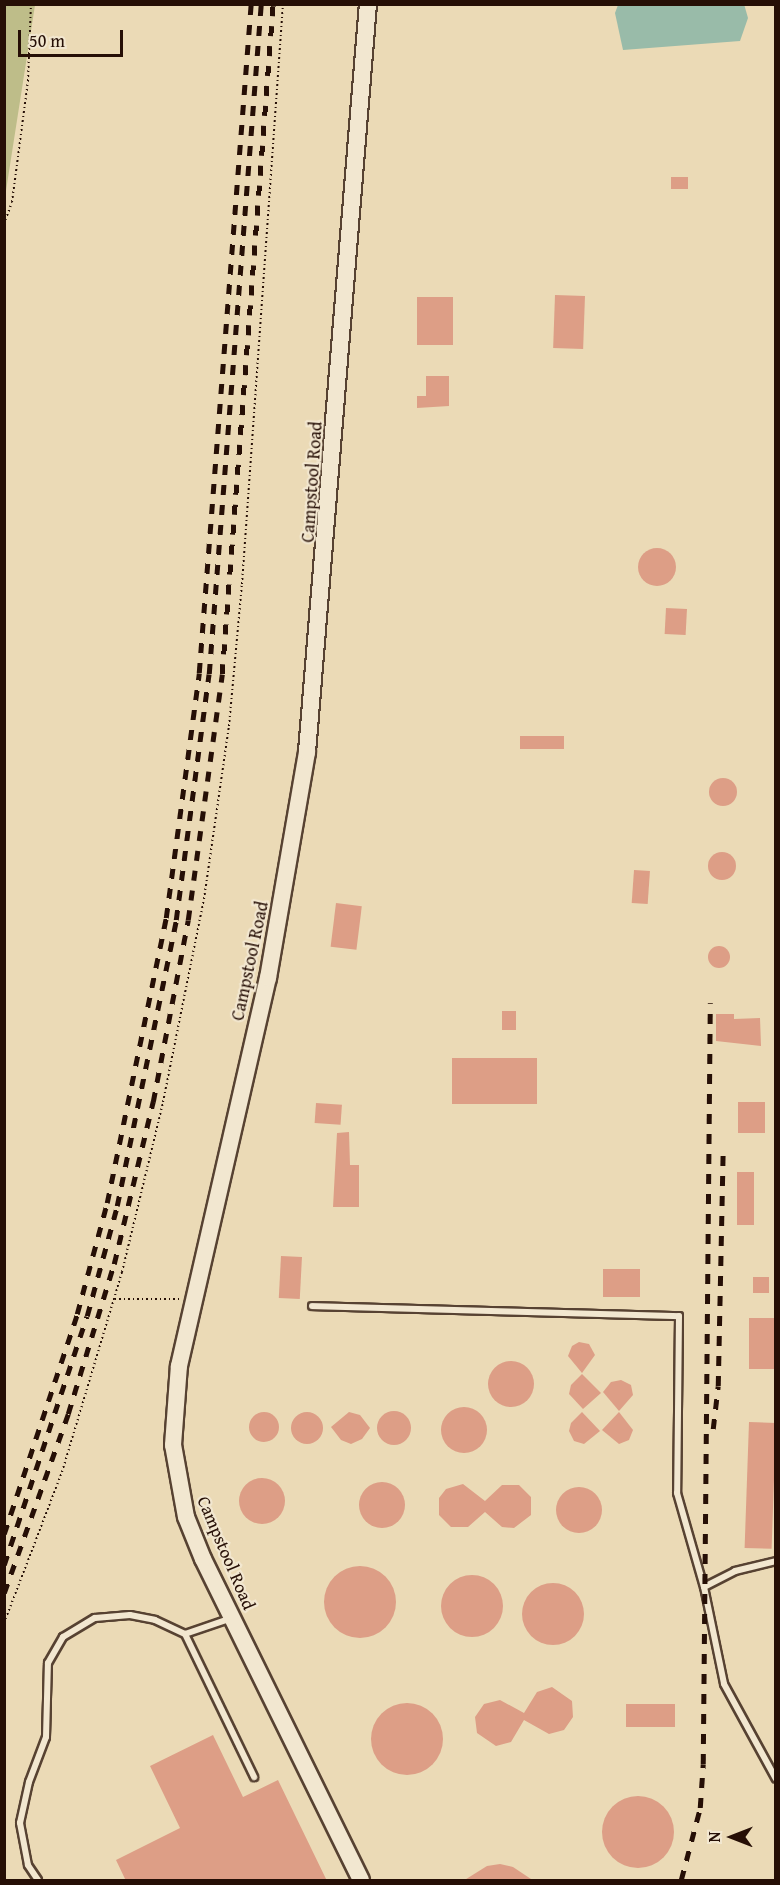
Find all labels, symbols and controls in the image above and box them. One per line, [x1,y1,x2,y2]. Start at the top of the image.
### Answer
scale bar [21,18,126,56]
text: 50 m [29,27,65,54]
street label: Campstool Road [297,421,327,543]
street label: Campstool Road [227,899,273,1023]
street label: Campstool Road [192,1493,260,1613]
north arrow [702,1807,762,1867]
text: N [702,1832,726,1842]

